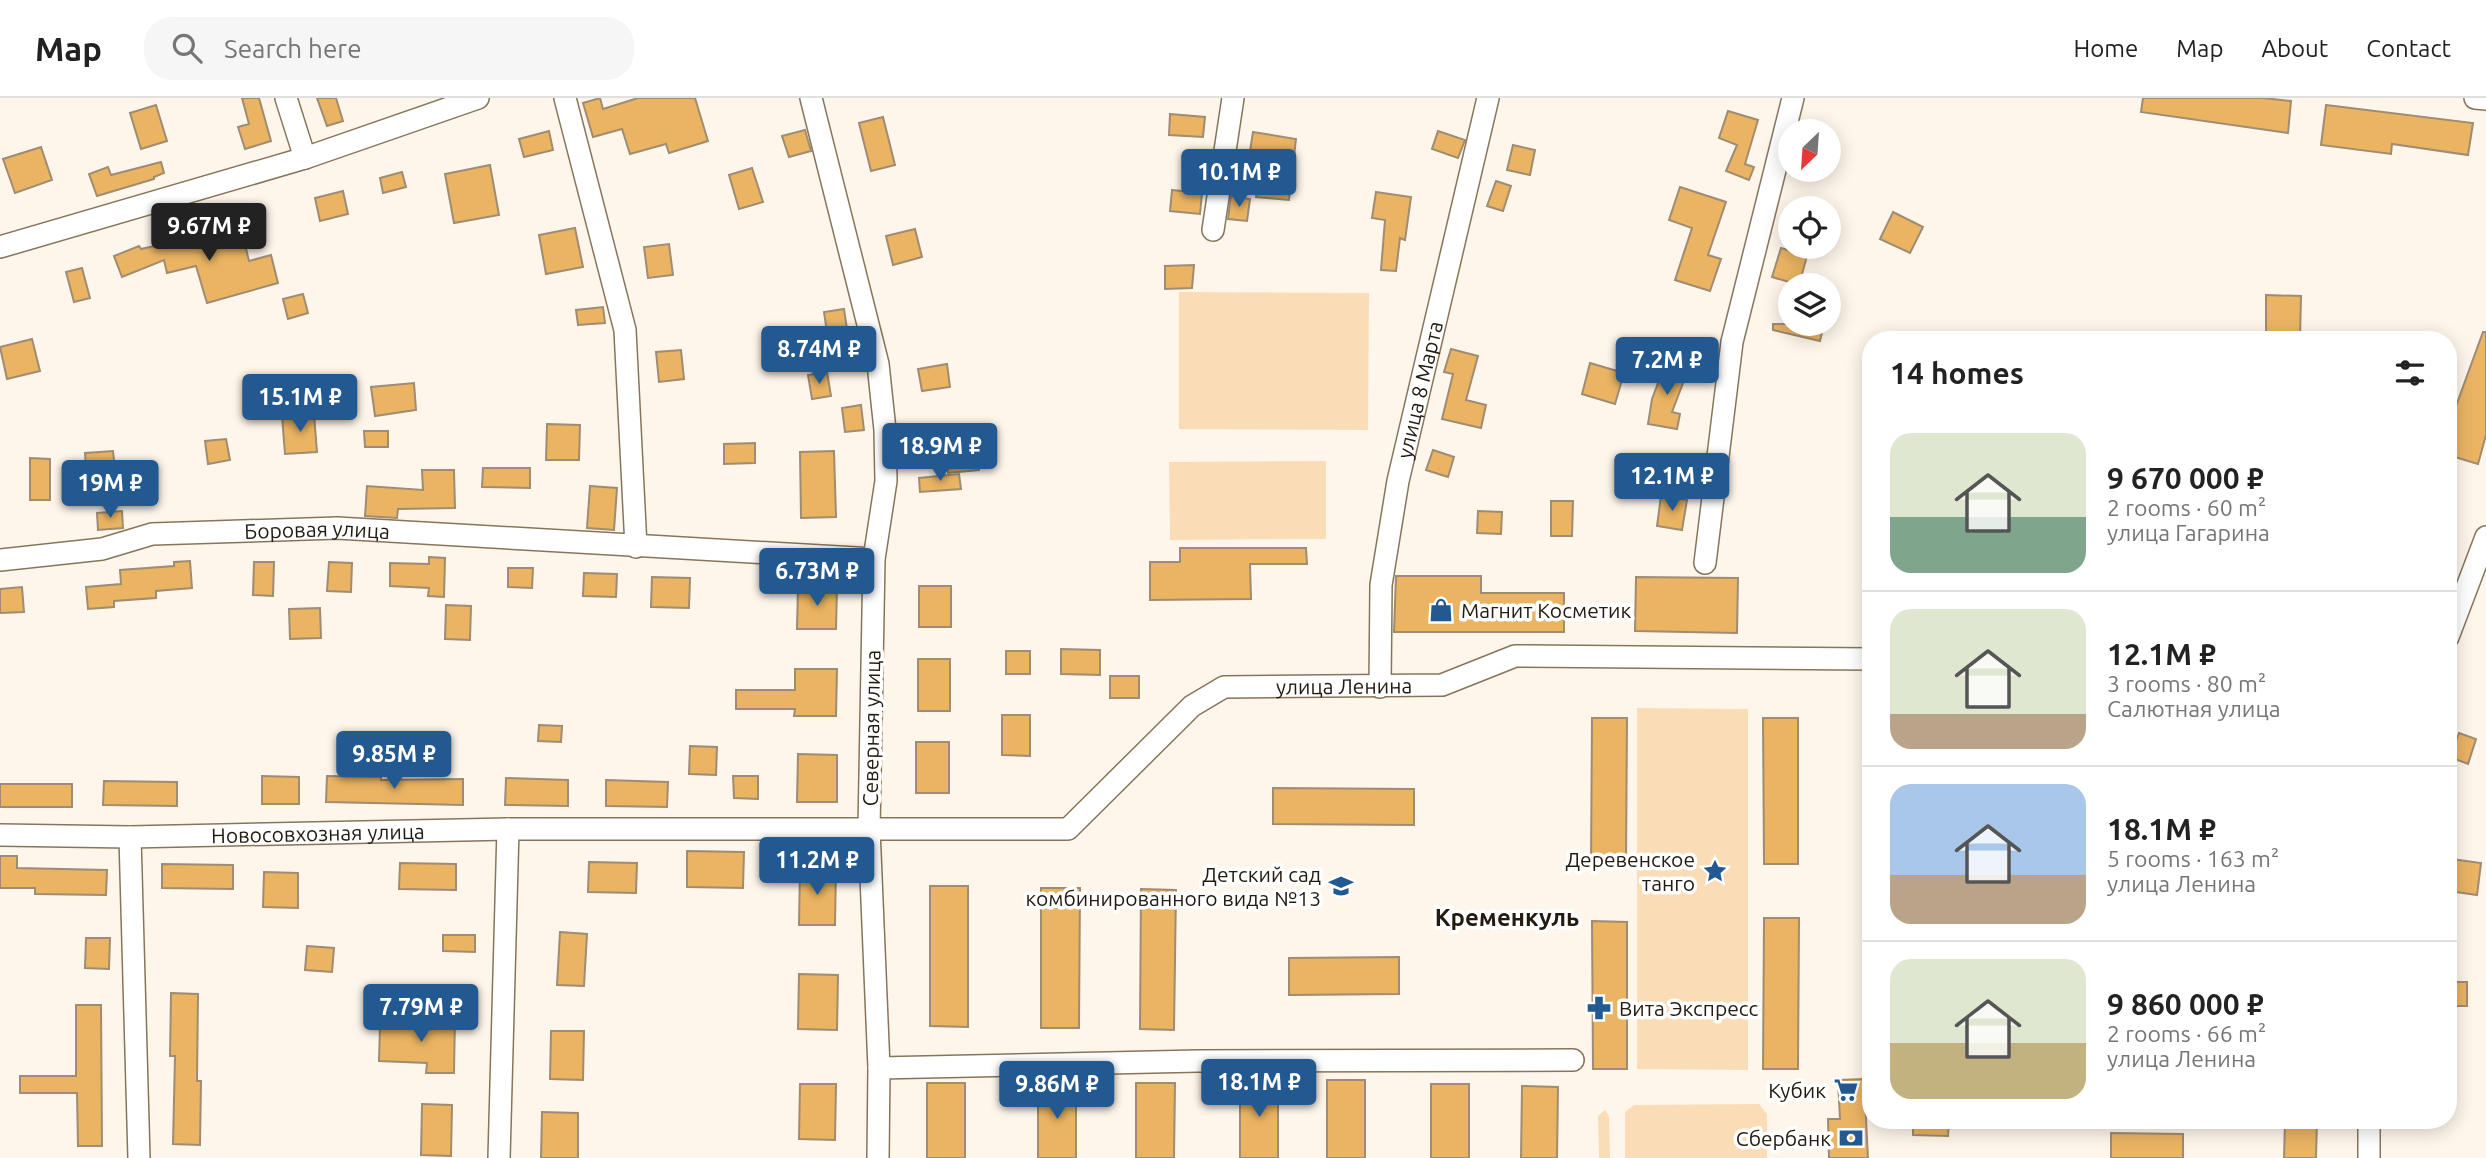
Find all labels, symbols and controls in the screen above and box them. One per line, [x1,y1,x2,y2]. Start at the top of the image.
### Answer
search box [144,17,634,80]
icon: search [168,29,206,67]
text: Map [35,30,102,67]
text: Search here [224,34,362,63]
text: Home [2073,35,2138,62]
text: Map [2176,35,2223,62]
text: About [2261,35,2328,62]
text: Contact [2366,35,2451,62]
north arrow [1778,119,1841,182]
map controls [1778,119,1841,336]
pin: 10.1M ₽ [1174,150,1304,209]
text: 10.1M ₽ [1197,159,1281,184]
button: locate [1778,196,1841,259]
pin: 9.67M ₽ [144,204,274,263]
text: 9.67M ₽ [167,213,251,238]
button: layers [1778,273,1841,336]
street label: улица 8 Марта [1392,319,1447,461]
pin: 8.74M ₽ [754,327,884,386]
text: 8.74M ₽ [777,336,861,361]
pin: 7.2M ₽ [1610,338,1724,397]
text: 7.2M ₽ [1632,347,1702,372]
icon: filters [2391,354,2429,392]
text: 14 homes [1890,356,2024,390]
pin: 15.1M ₽ [235,374,365,434]
text: 15.1M ₽ [258,384,342,409]
pin: 18.9M ₽ [875,424,1005,483]
text: 18.9M ₽ [898,433,982,458]
pin: 12.1M ₽ [1607,454,1737,513]
pin: 19M ₽ [61,460,159,520]
icon: home [1946,461,2030,545]
text: 9 670 000 ₽ [2107,461,2264,495]
text: 12.1M ₽ [1630,463,1714,488]
text: 19M ₽ [78,470,142,495]
text: 2 rooms · 60 m² [2107,495,2266,520]
street label: Боровая улица [244,516,391,543]
text: улица Гагарина [2107,520,2270,545]
pin: 6.73M ₽ [752,548,882,608]
text: 6.73M ₽ [775,558,859,583]
shop icon: Магнит Косметик [1427,596,1455,624]
place label: Магнит Косметик [1461,598,1632,622]
icon: home [1946,637,2030,721]
text: 12.1M ₽ [2107,637,2216,671]
street label: Северная улица [858,650,884,806]
text: 3 rooms · 80 m² [2107,671,2266,696]
street label: улица Ленина [1276,673,1412,699]
text: Салютная улица [2107,696,2281,721]
pin: 9.85M ₽ [329,732,459,791]
text: 9.85M ₽ [352,741,436,766]
icon: home [1946,812,2030,896]
text: 18.1M ₽ [2107,812,2216,846]
street label: Новосовхозная улица [211,819,425,847]
pin: 11.2M ₽ [752,838,882,897]
text: 5 rooms · 163 m² [2107,846,2279,871]
text: 11.2M ₽ [775,847,859,872]
place label: Деревенское танго [1565,847,1695,895]
place icon: Деревенское танго [1701,857,1729,885]
place label: Детский сад комбинированного вида №13 [1026,862,1321,910]
text: улица Ленина [2107,871,2256,896]
school or university icon: Детский сад комбинированного вида №13 [1327,872,1355,900]
district label: Кременкуль [1435,904,1579,931]
pin: 7.79M ₽ [356,984,486,1044]
icon: home [1946,987,2030,1071]
text: 9 860 000 ₽ [2107,987,2264,1021]
text: 7.79M ₽ [379,994,463,1019]
pharmacy icon: Вита Экспресс [1585,994,1613,1022]
place label: Вита Экспресс [1619,996,1759,1020]
text: 2 rooms · 66 m² [2107,1021,2266,1046]
text: улица Ленина [2107,1046,2256,1071]
pin: 18.1M ₽ [1194,1060,1324,1119]
pin: 9.86M ₽ [992,1062,1122,1121]
text: 18.1M ₽ [1217,1069,1301,1094]
text: 9.86M ₽ [1015,1071,1099,1096]
supermarket icon: Кубик [1832,1076,1860,1104]
place label: Кубик [1768,1078,1826,1102]
bank icon: Сбербанк [1837,1124,1865,1152]
place label: Сбербанк [1736,1126,1831,1150]

